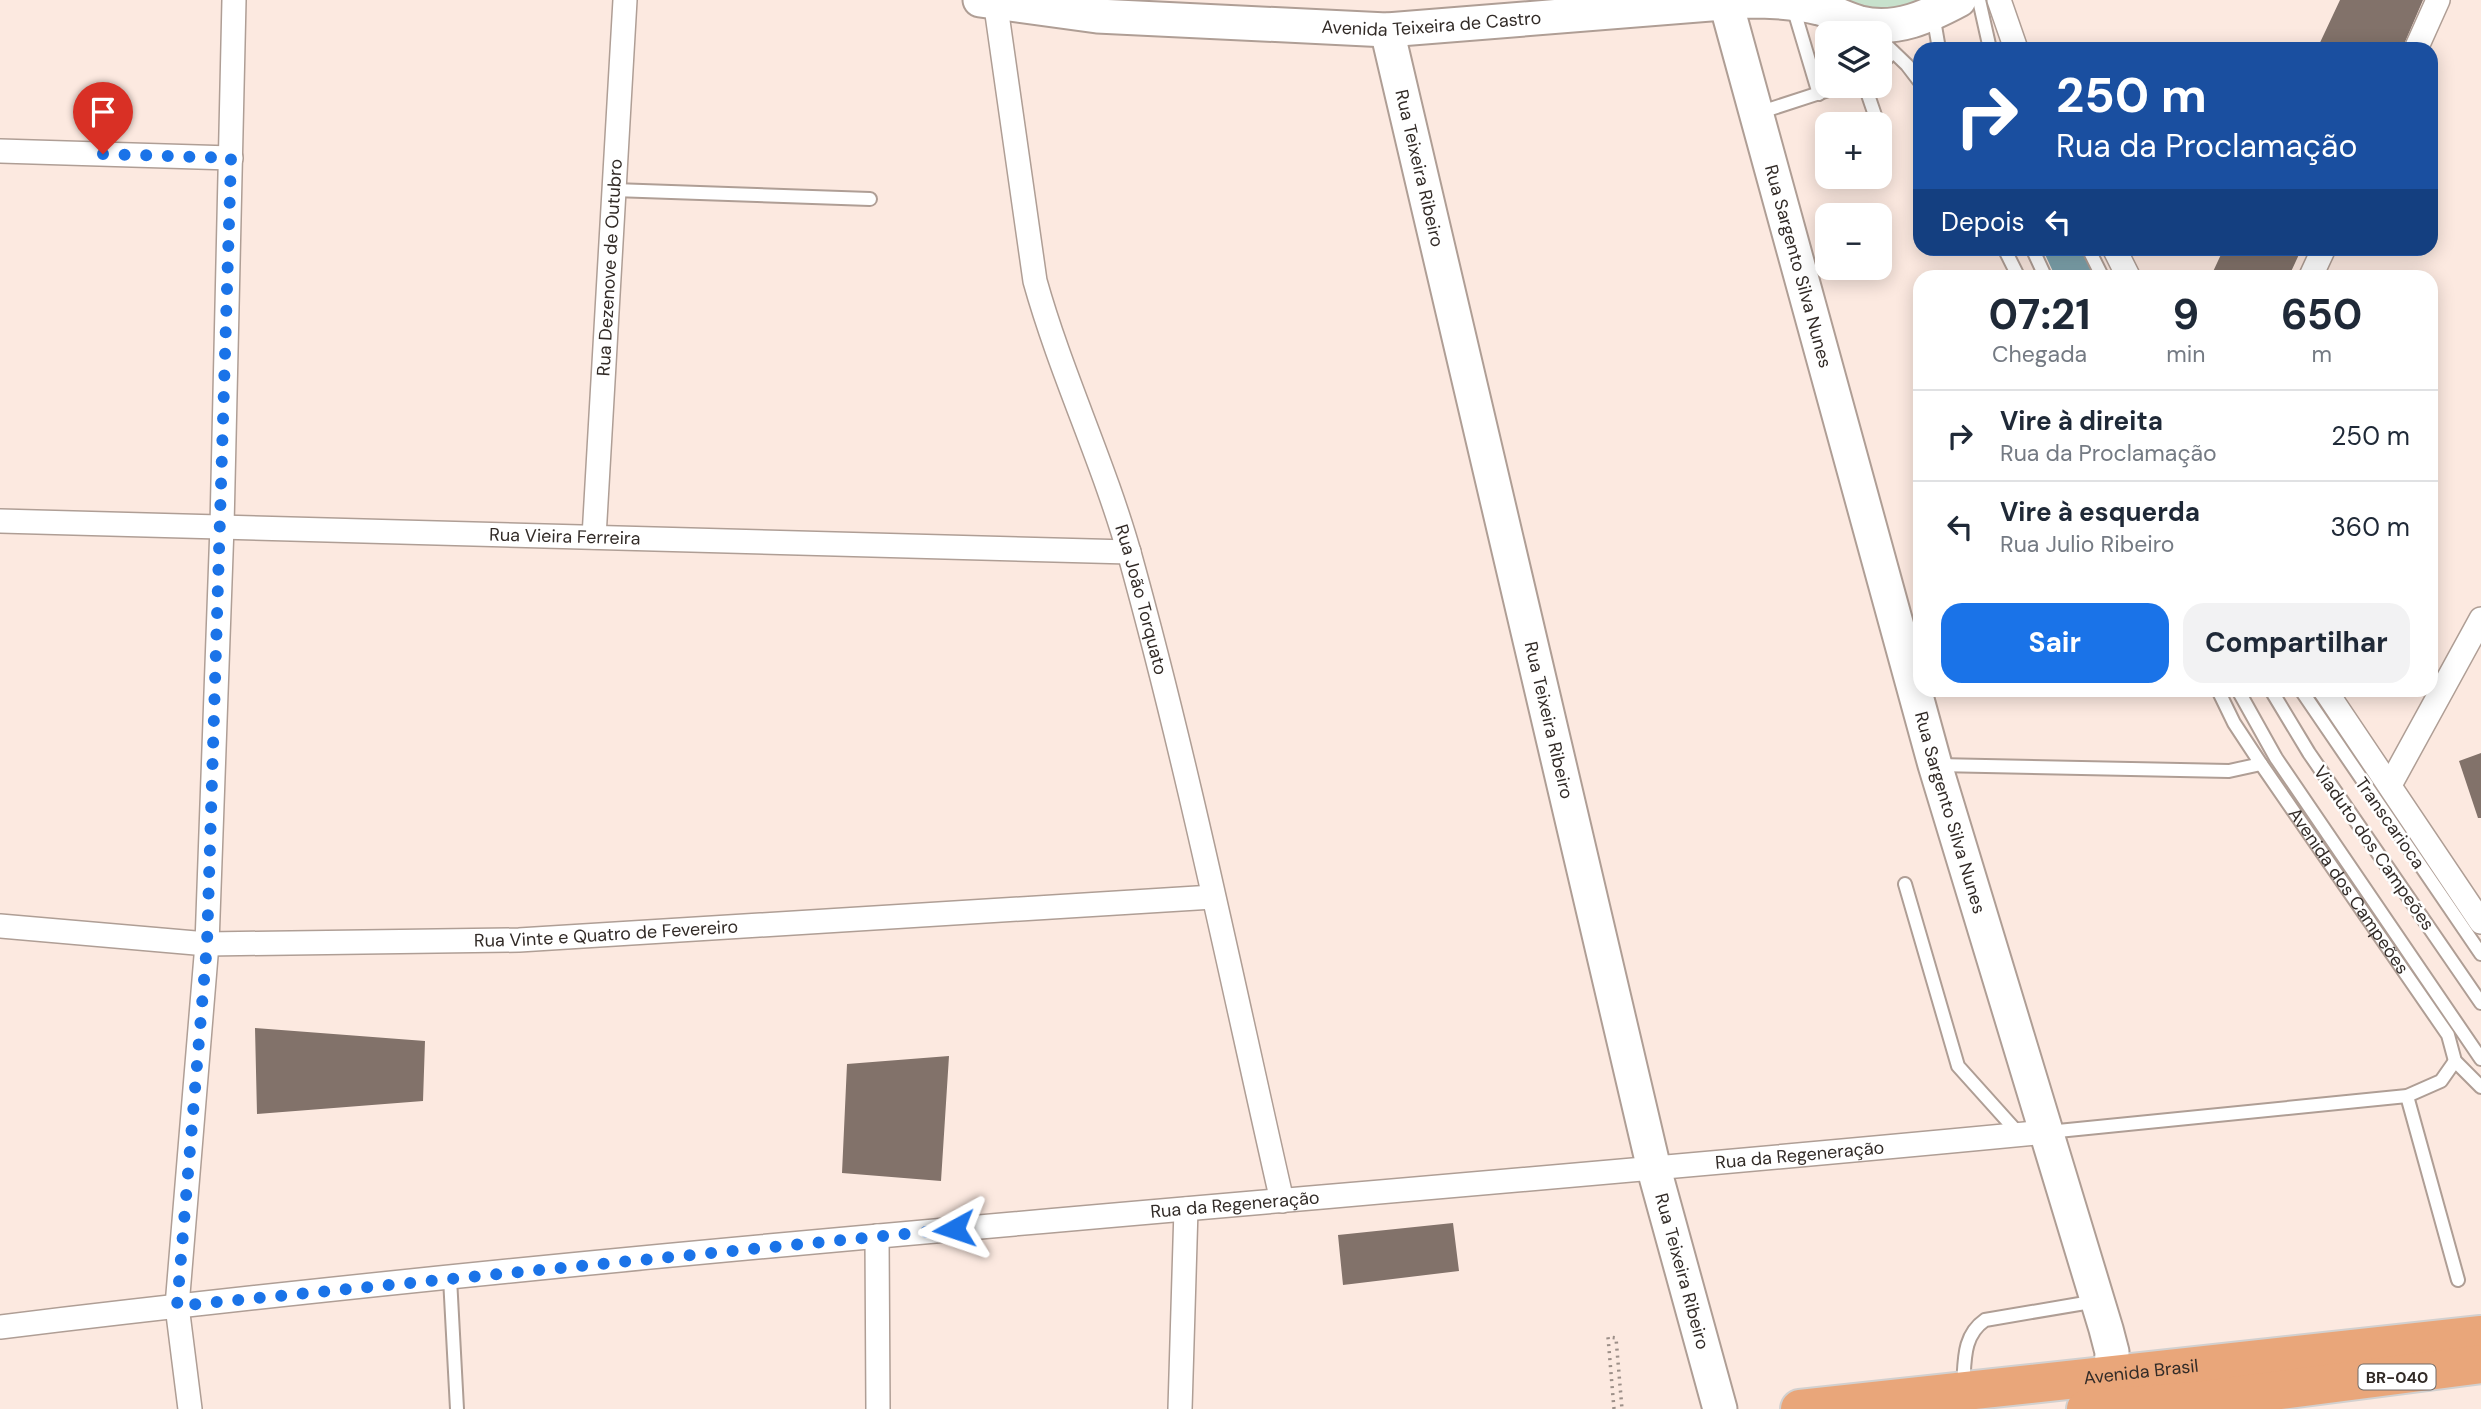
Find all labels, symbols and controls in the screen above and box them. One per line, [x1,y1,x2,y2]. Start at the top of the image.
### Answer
street label: Avenida Teixeira de Castro [1321,6,1542,42]
map controls [1815,21,1892,280]
button: layers [1815,21,1892,98]
text: 250 m [2056,63,2207,127]
icon: right [1941,70,2032,161]
pin [73,82,133,154]
street label: Rua Teixeira Ribeiro [1389,87,1449,249]
icon: arrive [84,93,122,131]
button: + [1815,112,1892,189]
text: Rua da Proclamação [2056,125,2357,167]
street label: Rua Dezenove de Outubro [591,158,628,377]
street label: Rua Sargento Silva Nunes [1759,162,1838,371]
button: − [1815,203,1892,280]
icon: left [2039,203,2077,241]
text: Depois [1941,205,2025,239]
text: 07:21 [1989,287,2091,342]
text: 9 [2172,287,2199,342]
text: 650 [2281,287,2362,342]
text: Chegada [1992,339,2087,369]
text: min [2166,339,2205,369]
text: m [2311,339,2332,369]
text: Vire à direita [2000,404,2163,438]
icon: right [1941,417,1979,455]
text: 250 m [2331,419,2410,453]
text: Rua da Proclamação [2000,438,2217,468]
text: Vire à esquerda [2000,495,2200,529]
icon: left [1941,508,1979,546]
text: 360 m [2330,510,2410,544]
street label: Rua Vieira Ferreira [489,522,641,551]
street label: Rua João Torquato [1109,522,1173,677]
text: Rua Julio Ribeiro [2000,529,2174,559]
button: Sair [1941,603,2169,683]
button: Compartilhar [2183,603,2410,683]
street label: Rua Teixeira Ribeiro [1519,639,1579,801]
street label: Rua Sargento Silva Nunes [1909,709,1991,917]
street label: Viaduto dos Campeões [2308,761,2440,935]
street label: Transcarioca [2350,772,2430,874]
street label: Avenida dos Campeões [2283,803,2414,979]
street label: Rua Vinte e Quatro de Fevereiro [474,914,739,953]
street label: Rua da Regeneração [1714,1135,1885,1175]
street label: Rua da Regeneração [1149,1185,1320,1224]
street label: Rua Teixeira Ribeiro [1649,1191,1715,1352]
position arrow [917,1192,991,1266]
street label: Avenida Brasil [2082,1354,2200,1390]
road number: BR-040 [2358,1364,2436,1390]

